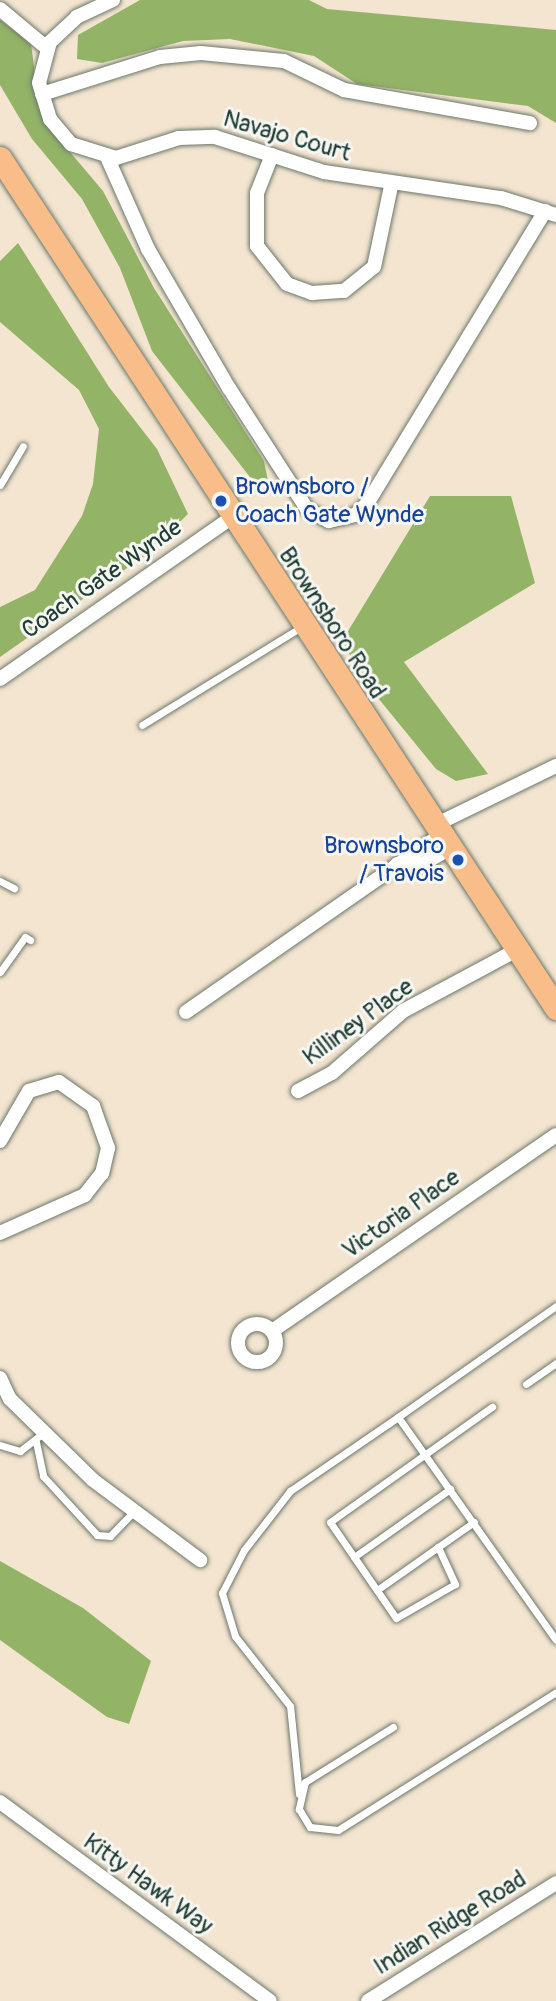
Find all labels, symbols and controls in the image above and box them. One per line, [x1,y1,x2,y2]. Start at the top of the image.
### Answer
street label: Navajo Court [220,104,354,168]
place label: Brownsboro / Coach Gate Wynde [235,473,424,529]
marker: Brownsboro / Coach Gate Wynde [213,493,229,509]
street label: Coach Gate Wynde [16,513,188,645]
street label: Brownsboro Road [272,542,392,704]
place label: Brownsboro / Travois [324,832,444,888]
marker: Brownsboro / Travois [450,852,466,868]
street label: Killiney Place [297,972,419,1072]
street label: Victoria Place [337,1163,465,1265]
street label: Kitty Hawk Way [78,1827,218,1941]
street label: Indian Ridge Road [369,1865,531,1981]

